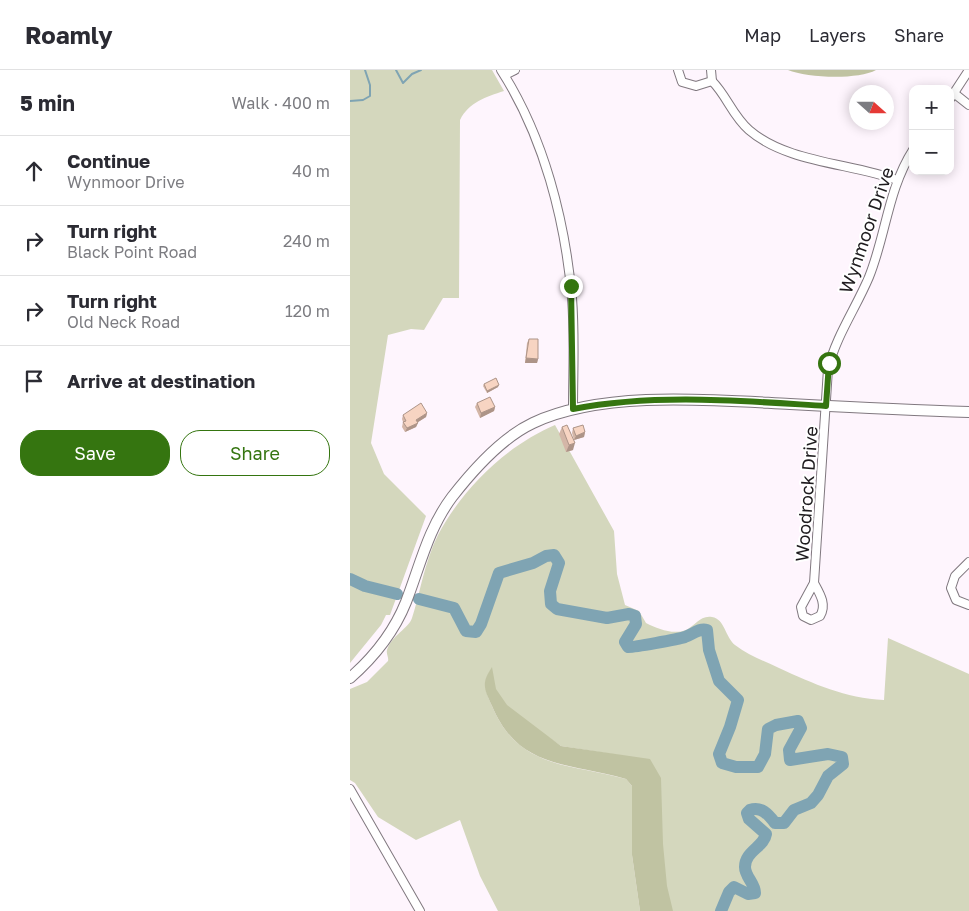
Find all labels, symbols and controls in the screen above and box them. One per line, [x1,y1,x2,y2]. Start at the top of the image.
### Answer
text: Roamly [25,20,113,49]
text: Map [744,24,781,46]
text: Layers [809,24,866,46]
text: Share [894,24,944,46]
north arrow [849,85,894,130]
map controls [909,85,954,175]
button: + [909,85,954,130]
text: 5 min [20,90,75,116]
text: Walk · 400 m [232,93,330,113]
button: − [909,130,954,175]
text: Continue [67,149,150,172]
icon: ahead [20,157,48,185]
text: 40 m [292,161,330,181]
street label: Wynmoor Drive [834,164,898,296]
text: Wynmoor Drive [67,172,184,192]
text: Turn right [67,219,157,242]
icon: right [20,227,48,255]
text: 240 m [283,231,330,251]
text: Black Point Road [67,242,197,262]
route end [560,275,583,298]
text: Turn right [67,289,157,312]
icon: right [20,297,48,325]
text: 120 m [285,301,330,321]
text: Old Neck Road [67,312,180,332]
route start [818,352,841,375]
icon: arrive [20,367,48,395]
text: Arrive at destination [67,369,255,392]
street label: Woodrock Drive [790,425,822,563]
button: Save [20,430,170,476]
button: Share [180,430,330,476]

